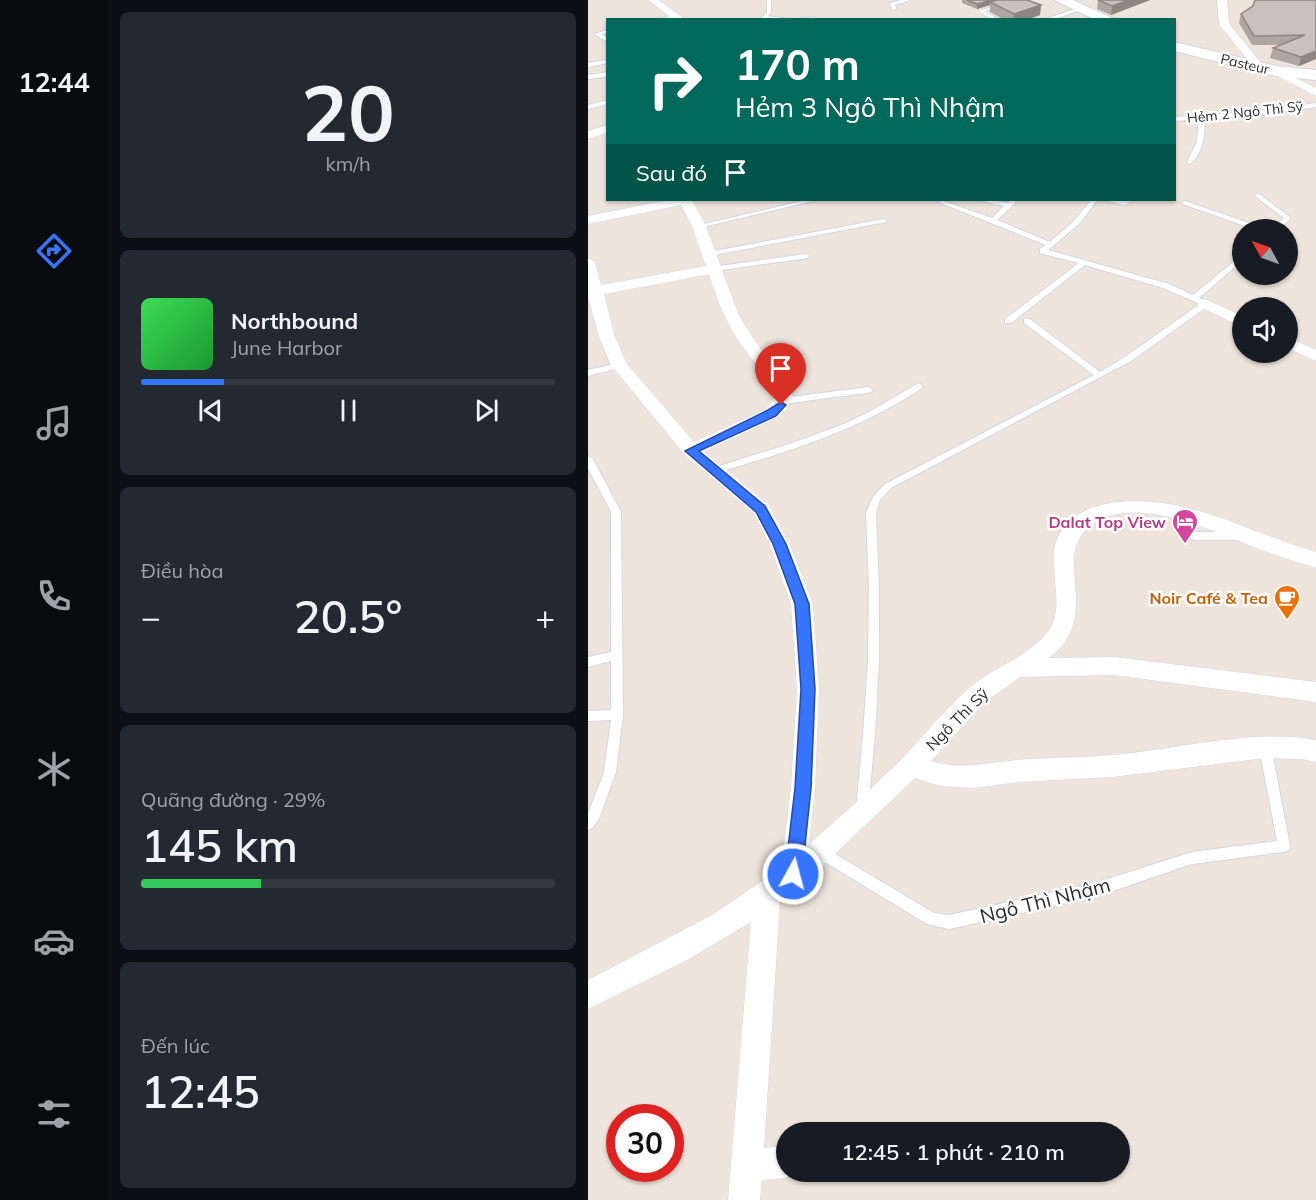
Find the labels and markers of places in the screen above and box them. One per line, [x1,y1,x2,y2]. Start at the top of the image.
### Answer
pin [755,343,806,405]
hotel icon: Dalat Top View [1170,507,1200,545]
place label: Dalat Top View [1048,512,1166,532]
cafe icon: Noir Café & Tea [1272,583,1302,621]
place label: Noir Café & Tea [1149,588,1268,608]

